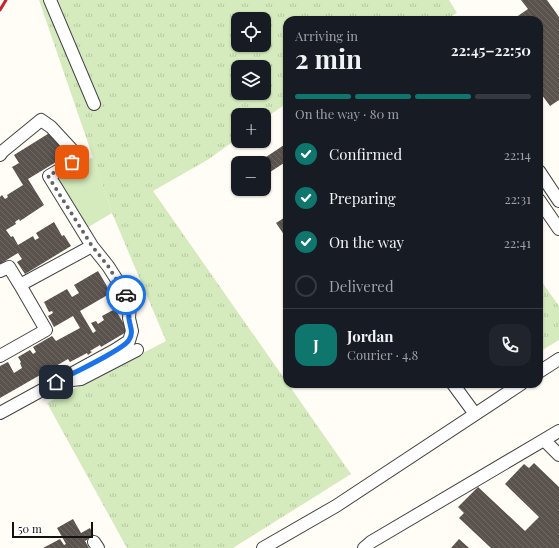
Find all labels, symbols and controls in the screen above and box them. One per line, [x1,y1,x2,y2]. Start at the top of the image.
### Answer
map controls [231,12,271,196]
button: locate [231,12,271,52]
text: Arriving in [295,27,358,44]
text: 22:45–22:50 [451,40,531,60]
text: 2 min [295,41,362,76]
button: layers [231,60,271,100]
text: On the way · 80 m [295,105,399,122]
button: + [231,108,271,148]
icon: check [295,143,317,165]
text: Confirmed [329,144,402,164]
pin [55,145,89,179]
text: 22:14 [504,146,531,163]
icon: bag [61,151,83,173]
button: − [231,156,271,196]
icon: check [295,187,317,209]
text: Preparing [329,188,396,208]
text: 22:31 [504,190,531,207]
icon: check [295,231,317,253]
text: On the way [329,232,404,252]
text: 22:41 [504,234,531,251]
courier [106,275,146,315]
text: Delivered [329,276,394,296]
icon: car [115,284,137,306]
button: phone [489,324,531,366]
text: Jordan [347,326,393,346]
text: J [313,335,319,355]
text: Courier · 4.8 [347,346,418,363]
pin [39,365,73,399]
icon: home [45,371,67,393]
scale bar [12,520,93,539]
text: 50 m [18,521,42,536]

